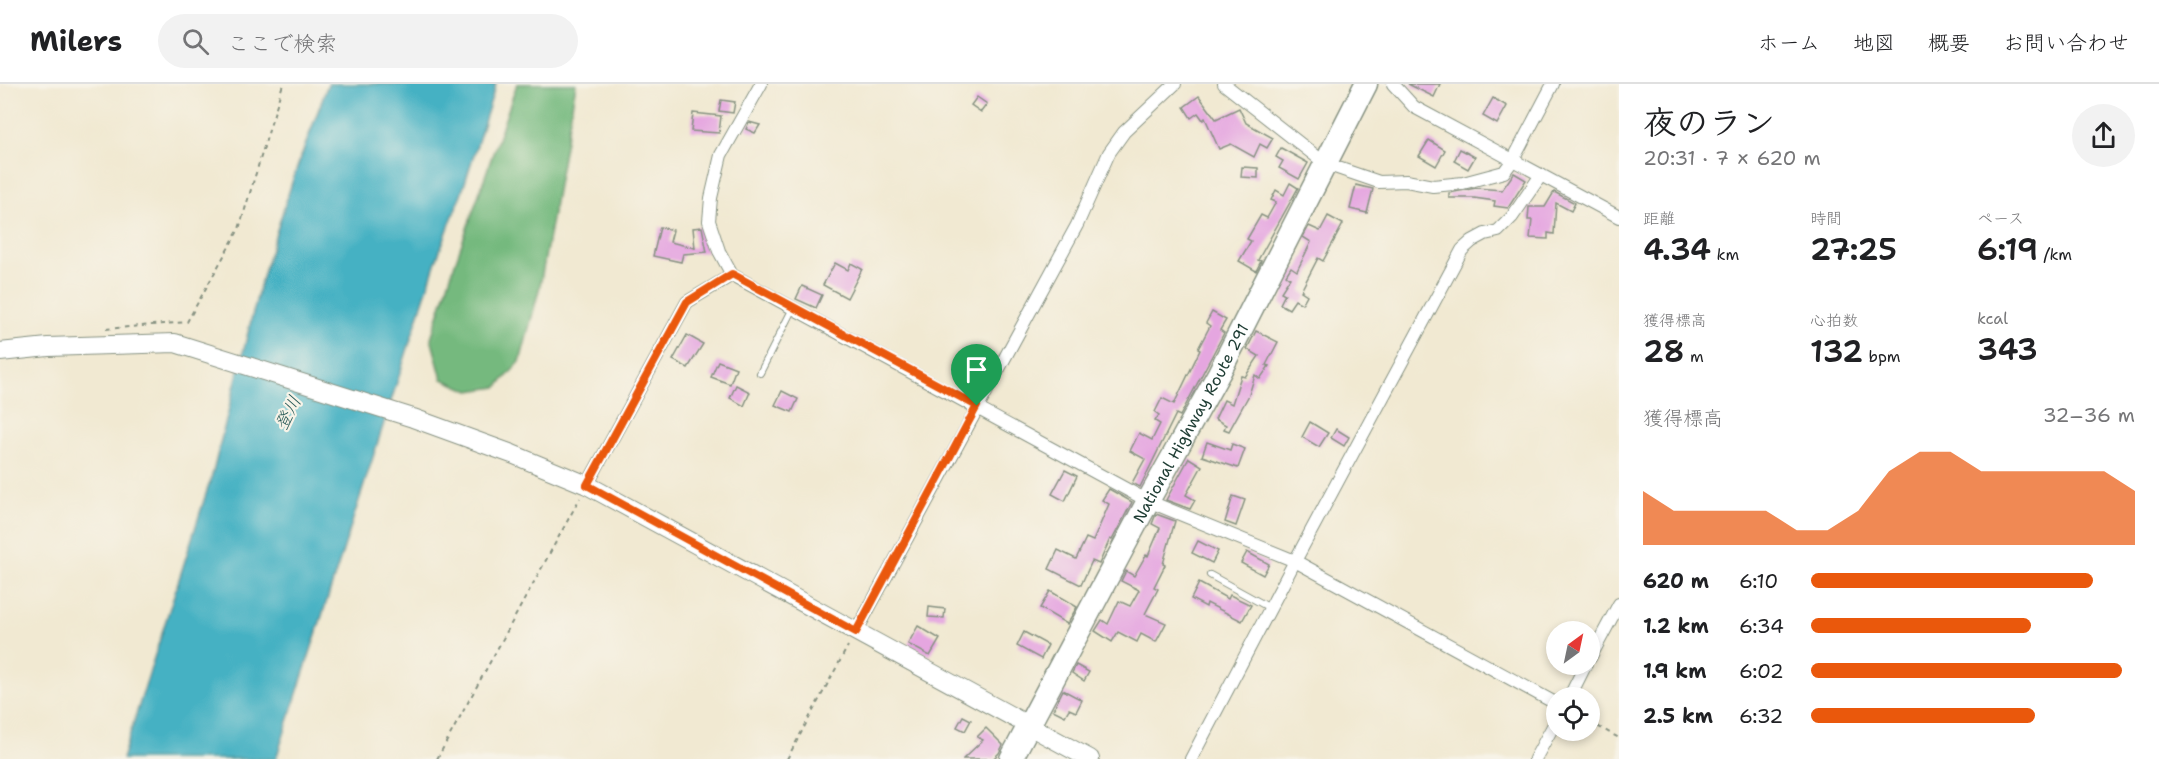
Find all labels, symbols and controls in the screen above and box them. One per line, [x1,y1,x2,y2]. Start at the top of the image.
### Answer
search box [158,14,578,68]
text: Milers [30,22,122,60]
icon: search [179,25,212,58]
text: ここで検索 [227,29,337,58]
text: ホーム [1758,29,1820,57]
text: 地図 [1853,29,1895,57]
text: 概要 [1928,29,1970,57]
text: お問い合わせ [2003,29,2129,57]
text: 夜のラン [1643,100,1775,145]
button: share [2072,104,2135,167]
text: 20:31 · 7 × 620 m [1643,145,1821,171]
text: 距離 [1643,208,1675,229]
text: 時間 [1810,208,1842,229]
text: ペース [1977,208,2024,229]
text: 4.34 [1643,229,1711,270]
text: 27:25 [1810,229,1897,270]
text: 6:19 [1977,229,2038,270]
text: km [1711,244,1739,265]
text: /km [2038,244,2072,265]
text: kcal [1977,308,2008,329]
text: 獲得標高 [1643,310,1707,331]
text: 心拍数 [1810,310,1858,331]
street label: National Highway Route 291 [1128,320,1253,527]
text: 343 [1977,329,2038,370]
text: 28 [1643,331,1685,372]
text: 132 [1810,331,1863,372]
pin [951,344,1002,406]
text: m [1685,346,1704,367]
text: bpm [1863,346,1901,367]
icon: arrive [960,353,993,386]
water label: 登川 [269,392,307,434]
text: 32–36 m [2043,402,2135,428]
text: 獲得標高 [1643,405,1723,431]
text: 620 m [1643,568,1709,594]
text: 6:10 [1739,568,1778,594]
text: 1.2 km [1643,613,1709,639]
text: 6:34 [1739,613,1784,639]
north arrow [1546,621,1600,675]
map controls [1546,621,1600,741]
text: 1.9 km [1643,658,1706,684]
text: 6:02 [1739,658,1784,684]
button: locate [1546,687,1600,741]
text: 2.5 km [1643,703,1713,729]
text: 6:32 [1739,703,1783,729]

